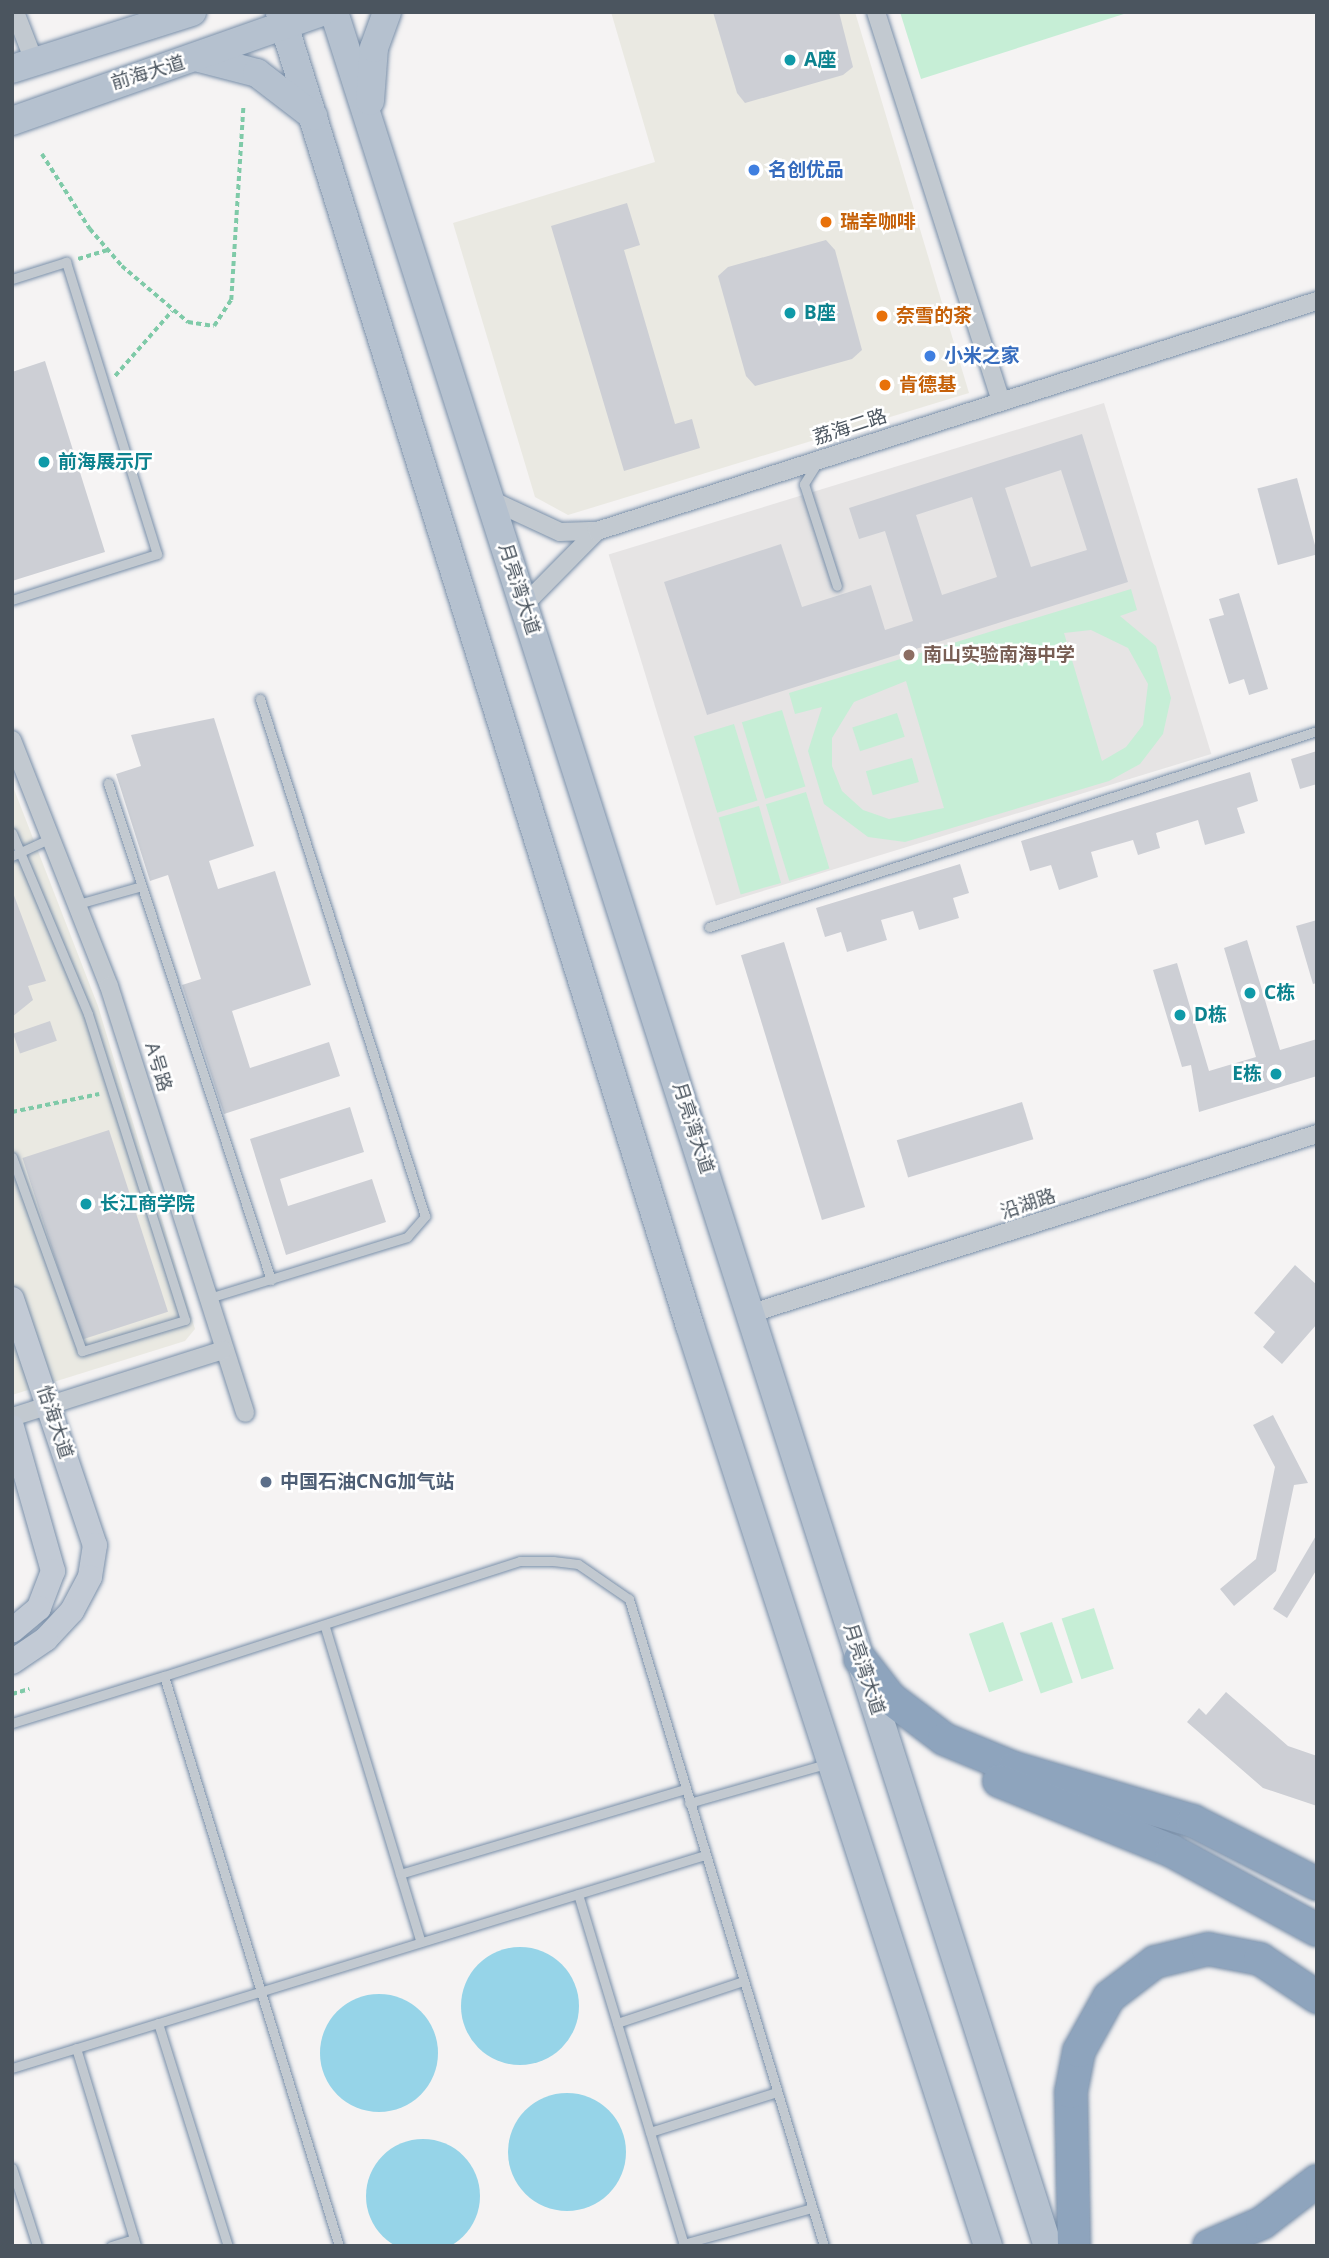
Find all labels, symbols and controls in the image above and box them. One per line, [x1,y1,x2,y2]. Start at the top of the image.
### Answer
place label: A座 [804,49,836,71]
street label: 前海大道 [108,51,188,95]
marker: A座 [782,52,798,68]
place label: 名创优品 [768,159,844,181]
marker: 名创优品 [746,162,762,178]
place label: 瑞幸咖啡 [840,211,916,233]
marker: 瑞幸咖啡 [818,214,834,230]
place label: B座 [804,302,836,324]
marker: B座 [782,305,798,321]
place label: 奈雪的茶 [896,305,972,327]
marker: 奈雪的茶 [874,308,890,324]
place label: 小米之家 [944,345,1020,367]
marker: 小米之家 [922,348,938,364]
place label: 肯德基 [899,374,956,396]
marker: 肯德基 [877,377,893,393]
street label: 荔海二路 [810,404,890,450]
place label: 前海展示厅 [58,451,153,473]
marker: 前海展示厅 [36,454,52,470]
street label: 月亮湾大道 [493,540,545,638]
place label: 南山实验南海中学 [923,644,1075,666]
marker: 南山实验南海中学 [901,647,917,663]
place label: C栋 [1264,982,1295,1004]
marker: C栋 [1242,985,1258,1001]
place label: D栋 [1194,1004,1227,1026]
marker: D栋 [1172,1007,1188,1023]
street label: A号路 [140,1040,176,1094]
place label: E栋 [1232,1063,1262,1085]
marker: E栋 [1268,1066,1284,1082]
street label: 月亮湾大道 [667,1079,719,1177]
street label: 沿湖路 [997,1184,1059,1224]
place label: 长江商学院 [100,1193,195,1215]
marker: 长江商学院 [78,1196,94,1212]
street label: 怡海大道 [32,1382,78,1462]
place label: 中国石油CNG加气站 [280,1471,454,1493]
marker: 中国石油CNG加气站 [258,1474,274,1490]
street label: 月亮湾大道 [838,1620,890,1718]

